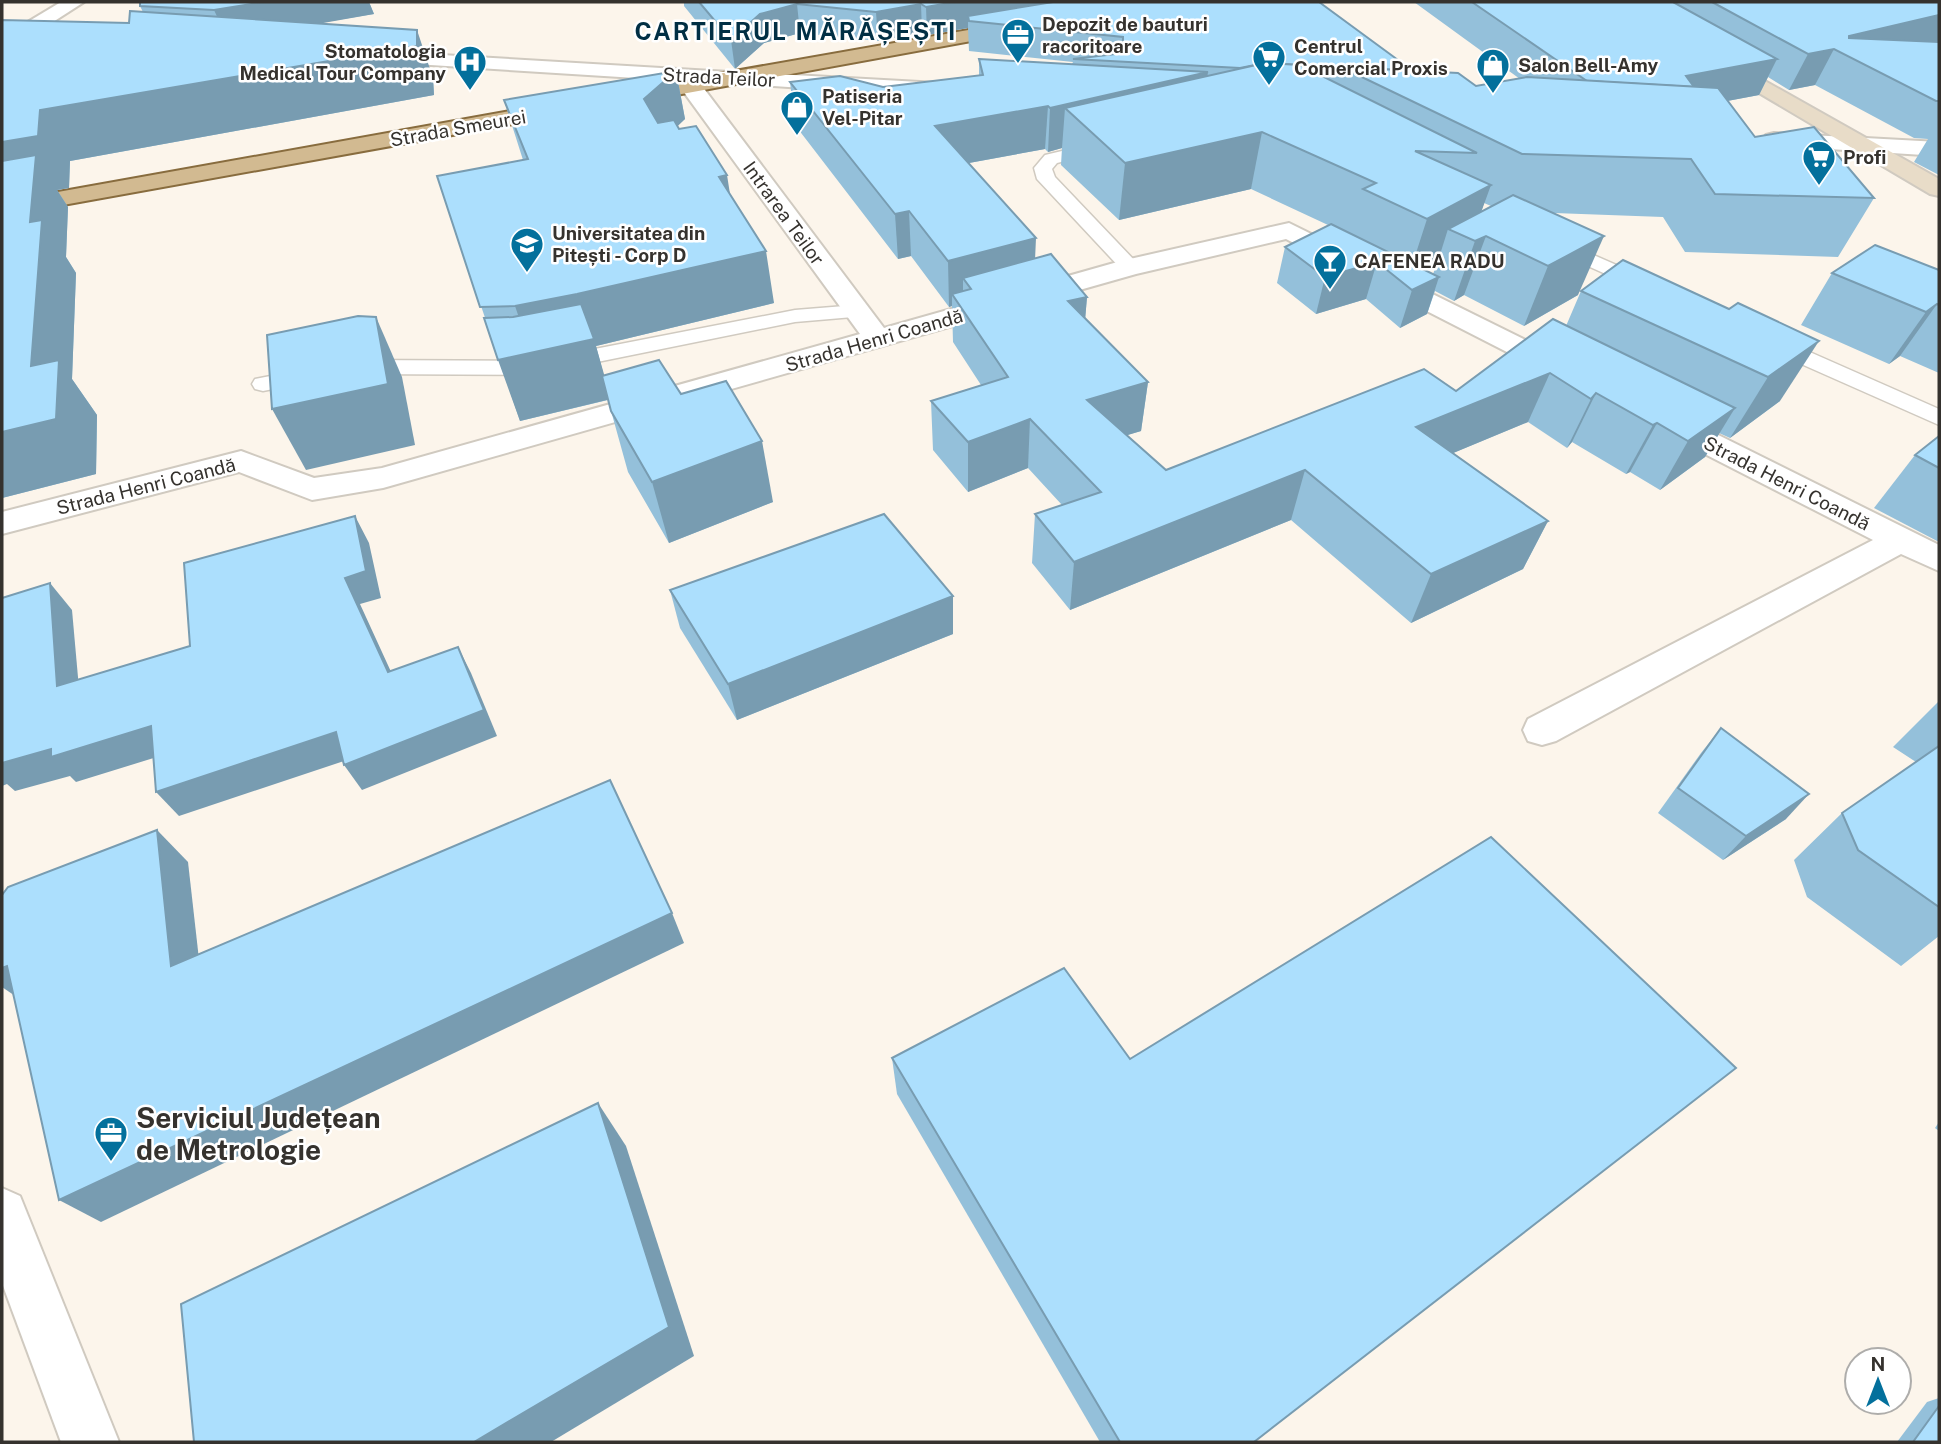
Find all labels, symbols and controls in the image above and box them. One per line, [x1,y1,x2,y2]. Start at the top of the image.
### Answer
place label: Depozit de bauturi racoritoare [1042,13,1208,57]
office icon: Depozit de bauturi racoritoare [999,16,1037,65]
district label: CARTIERUL MĂRĂȘEȘTI [635,17,957,46]
place label: Centrul Comercial Proxis [1294,35,1448,79]
supermarket icon: Centrul Comercial Proxis [1250,38,1288,87]
place label: Stomatologia Medical Tour Company [239,40,446,84]
hospital icon: Stomatologia Medical Tour Company [451,43,489,92]
shop icon: Salon Bell-Amy [1474,46,1512,95]
place label: Salon Bell-Amy [1518,54,1658,76]
street label: Strada Teilor [662,63,776,91]
place label: Patiseria Vel-Pitar [822,85,903,129]
shop icon: Patiseria Vel-Pitar [778,88,816,137]
street label: Strada Smeurei [388,105,528,151]
supermarket icon: Profi [1800,138,1838,187]
place label: Profi [1843,146,1886,168]
street label: Intrarea Teilor [739,157,829,269]
place label: Universitatea din Pitești - Corp D [552,222,705,266]
school or university icon: Universitatea din Pitești - Corp D [508,225,546,274]
bar icon: CAFENEA RADU [1311,242,1349,291]
place label: CAFENEA RADU [1354,250,1504,272]
street label: Strada Henri Coandă [783,304,965,376]
street label: Strada Henri Coandă [1700,432,1874,534]
street label: Strada Henri Coandă [54,453,238,519]
place label: Serviciul Județean de Metrologie [136,1101,381,1166]
office icon: Serviciul Județean de Metrologie [92,1114,130,1163]
north arrow [1843,1346,1913,1416]
text: N [1871,1353,1885,1375]

